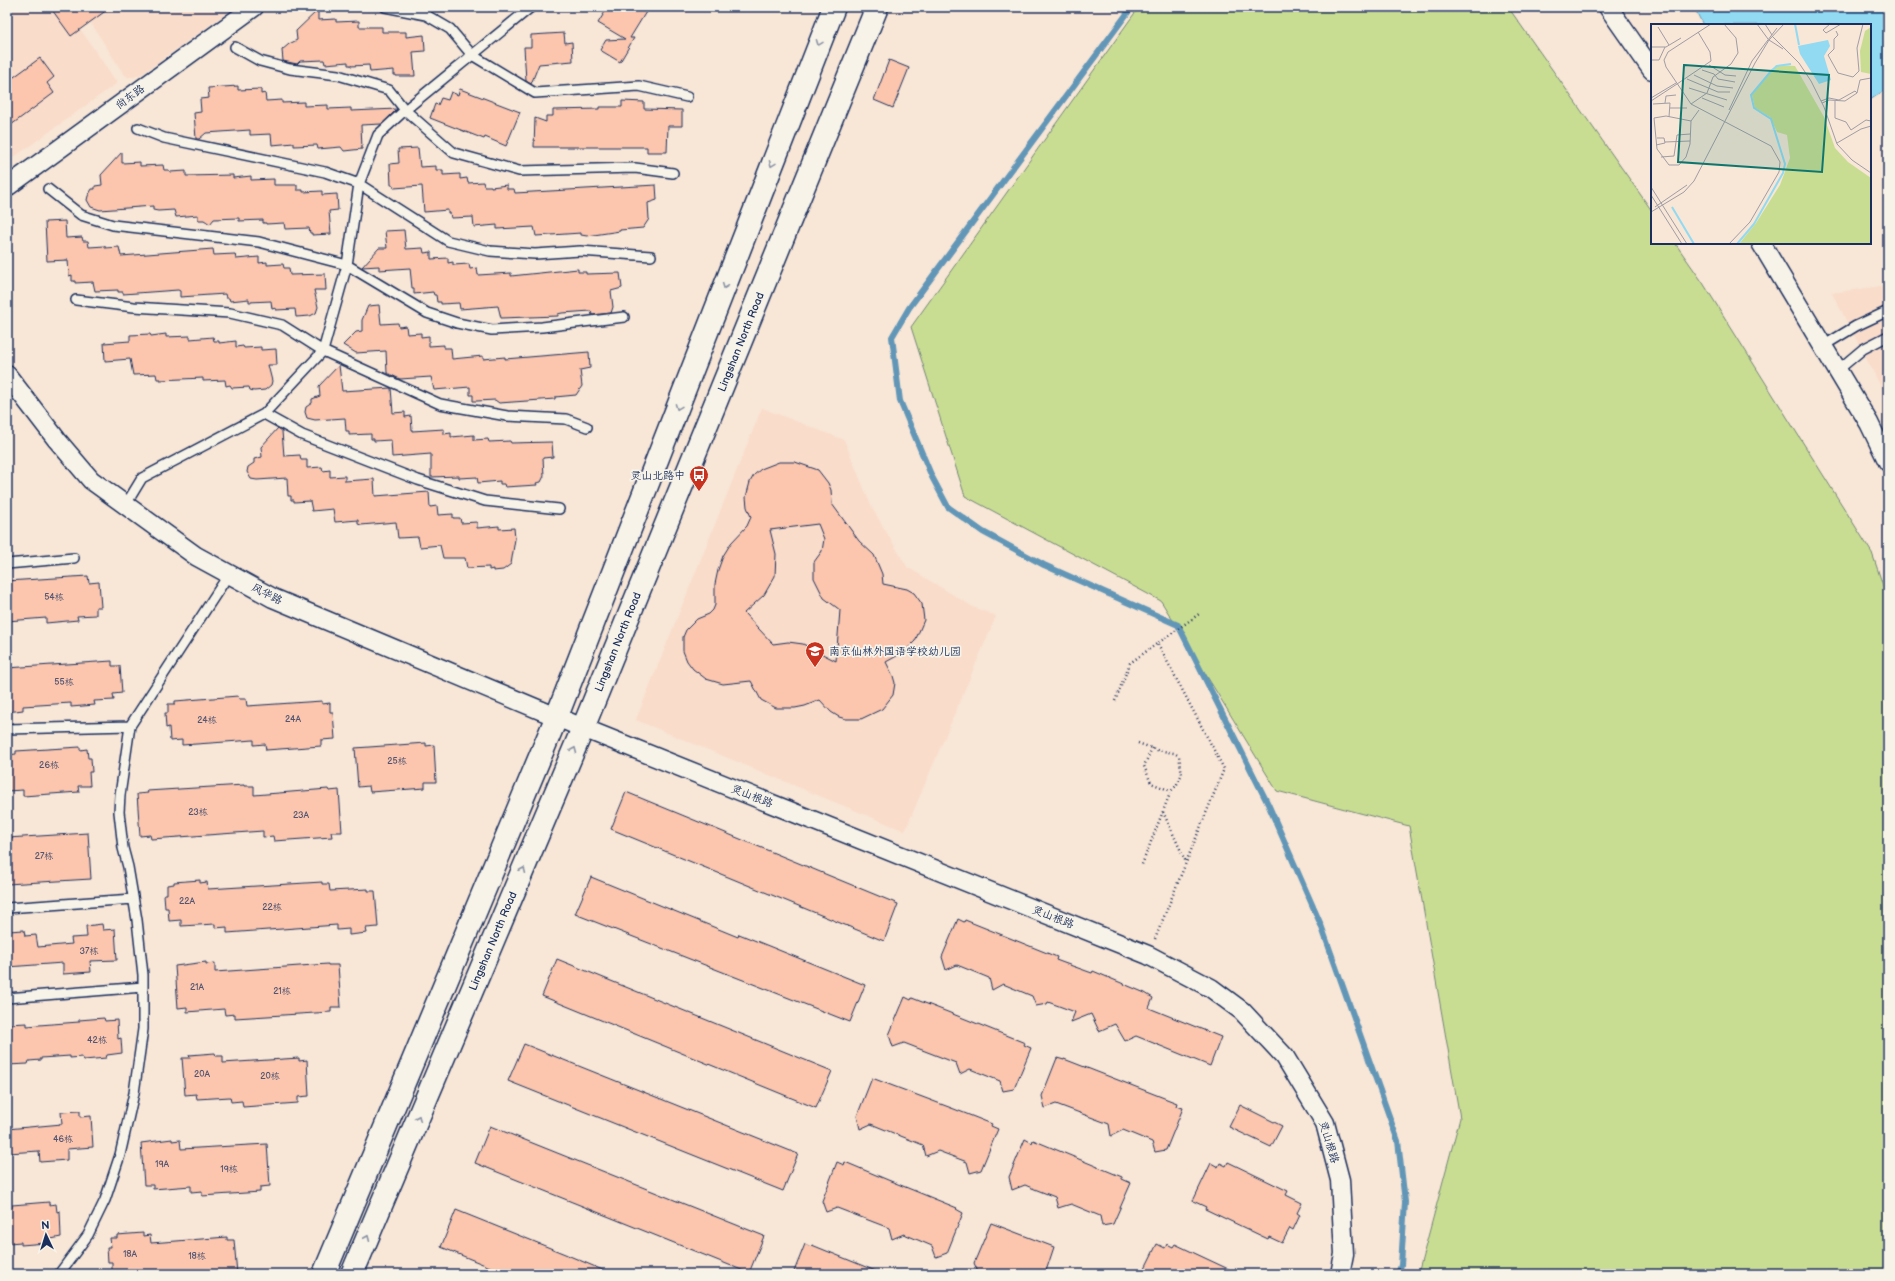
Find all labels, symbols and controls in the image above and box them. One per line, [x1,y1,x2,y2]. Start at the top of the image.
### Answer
inset map [1651,24,1871,244]
one-way arrow [816,40,824,47]
street label: 尚东路 [113,82,147,112]
one-way arrow [769,161,777,168]
one-way arrow [722,282,730,289]
street label: Lingshan North Road [715,290,767,394]
one-way arrow [674,403,682,410]
bus stop icon: 灵山北路中 [688,464,710,492]
place label: 灵山北路中 [630,469,685,482]
street label: 风华路 [249,581,285,607]
street label: Lingshan North Road [592,590,644,694]
house number: 54栋 [44,592,64,603]
school or university icon: 南京仙林外国语学校幼儿园 [804,640,826,668]
place label: 南京仙林外国语学校幼儿园 [829,645,961,658]
house number: 55栋 [54,677,74,688]
house number: 24A [285,714,302,725]
house number: 24栋 [197,715,217,726]
one-way arrow [569,747,577,755]
house number: 25栋 [387,756,407,767]
house number: 26栋 [39,760,59,771]
street label: 灵山根路 [729,782,775,810]
house number: 23栋 [188,807,208,818]
house number: 23A [293,810,310,821]
house number: 27栋 [35,851,53,862]
one-way arrow [519,866,527,873]
street label: Lingshan North Road [466,890,520,992]
house number: 22A [179,896,196,907]
house number: 22栋 [262,902,282,913]
street label: 灵山根路 [1030,903,1076,931]
house number: 37栋 [80,946,98,957]
house number: 21A [190,982,205,993]
house number: 21栋 [273,986,291,997]
house number: 42栋 [87,1035,107,1046]
house number: 20A [194,1069,211,1080]
house number: 20栋 [260,1071,280,1082]
one-way arrow [413,1115,421,1122]
street label: 灵山根路 [1316,1119,1342,1165]
house number: 46栋 [53,1134,73,1145]
house number: 19A [155,1159,170,1170]
house number: 19栋 [220,1164,238,1175]
north arrow [26,1215,66,1255]
text: N [41,1219,50,1232]
one-way arrow [362,1235,370,1243]
house number: 18A [123,1249,138,1260]
house number: 18栋 [188,1251,206,1262]

